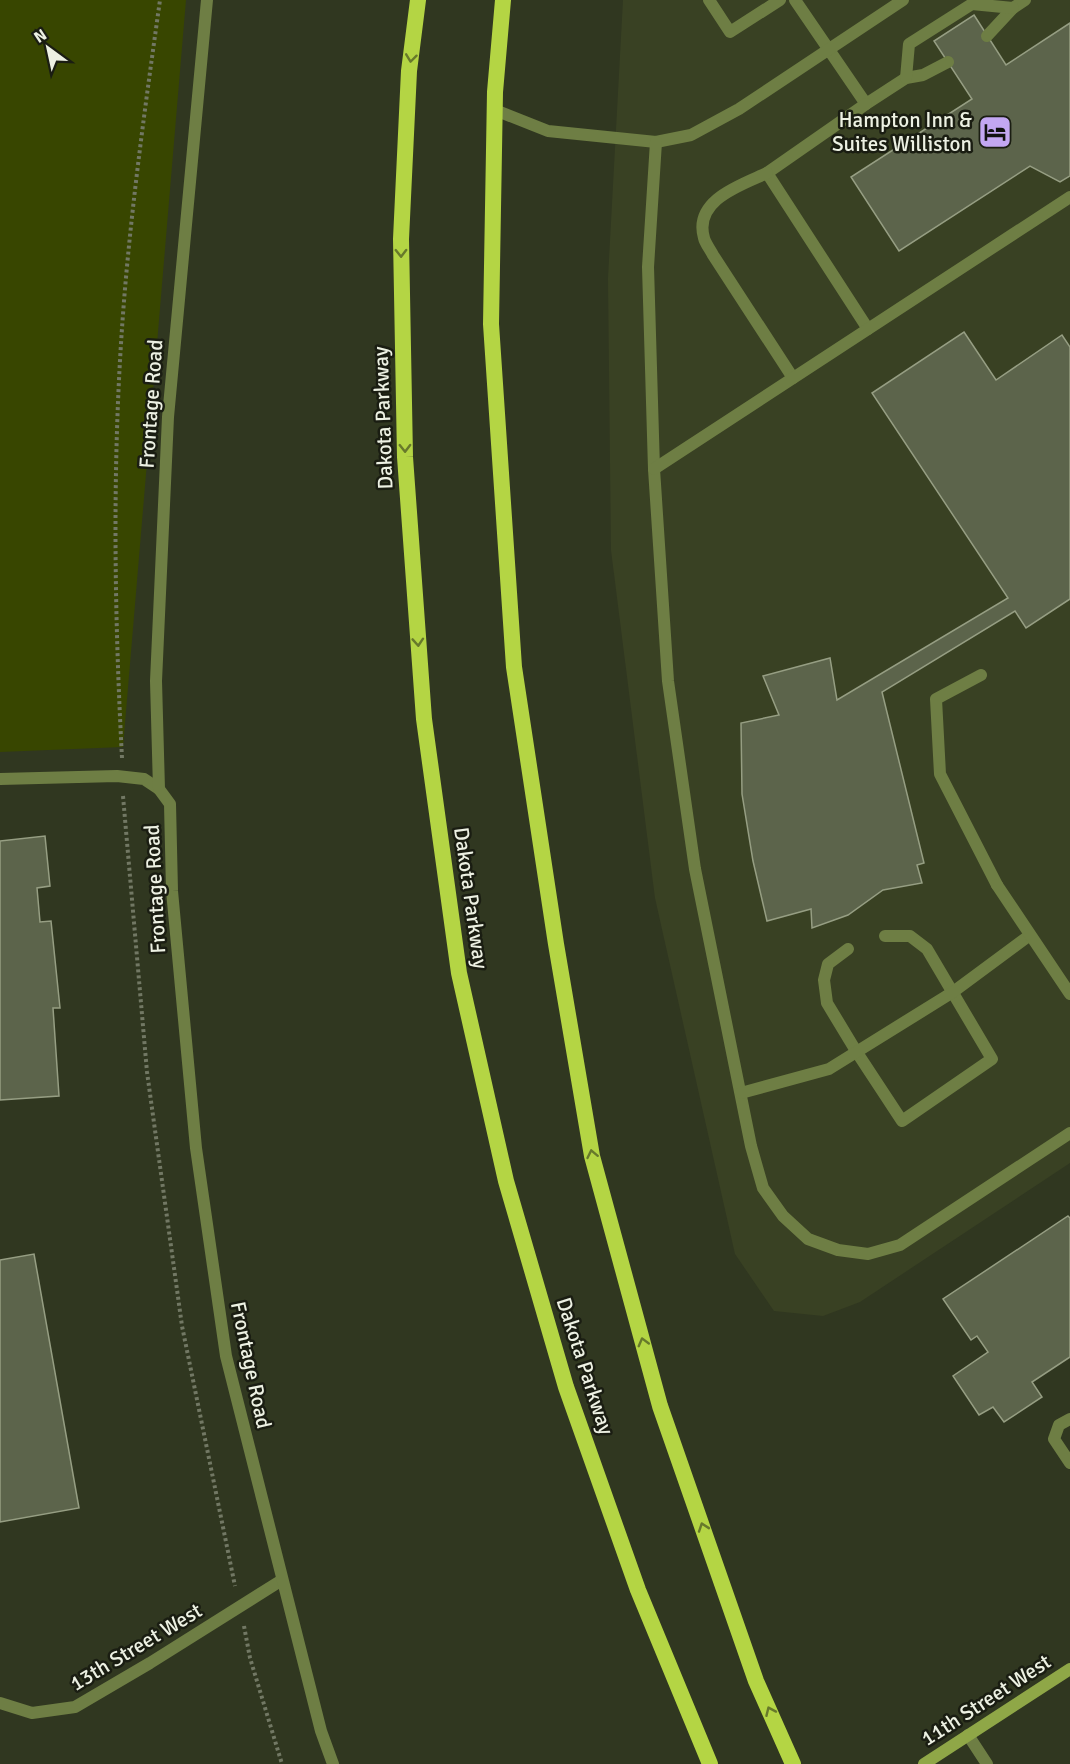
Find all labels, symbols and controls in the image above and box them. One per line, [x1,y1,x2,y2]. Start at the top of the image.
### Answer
north arrow [18,18,78,78]
text: N [30,25,50,48]
one-way arrow [405,53,417,63]
place label: Hampton Inn & Suites Williston [832,107,972,157]
hotel icon: Hampton Inn & Suites Williston [977,114,1013,150]
one-way arrow [395,248,407,257]
street label: Frontage Road [134,339,168,469]
street label: Dakota Parkway [368,346,398,490]
one-way arrow [399,443,411,452]
one-way arrow [412,638,425,647]
street label: Frontage Road [139,824,171,954]
street label: Dakota Parkway [448,825,494,971]
one-way arrow [587,1149,600,1159]
street label: Dakota Parkway [551,1294,620,1438]
street label: Frontage Road [225,1299,277,1431]
one-way arrow [638,1337,650,1348]
one-way arrow [697,1523,710,1533]
street label: 13th Street West [65,1597,207,1697]
street label: 11th Street West [916,1648,1056,1752]
one-way arrow [765,1706,777,1717]

